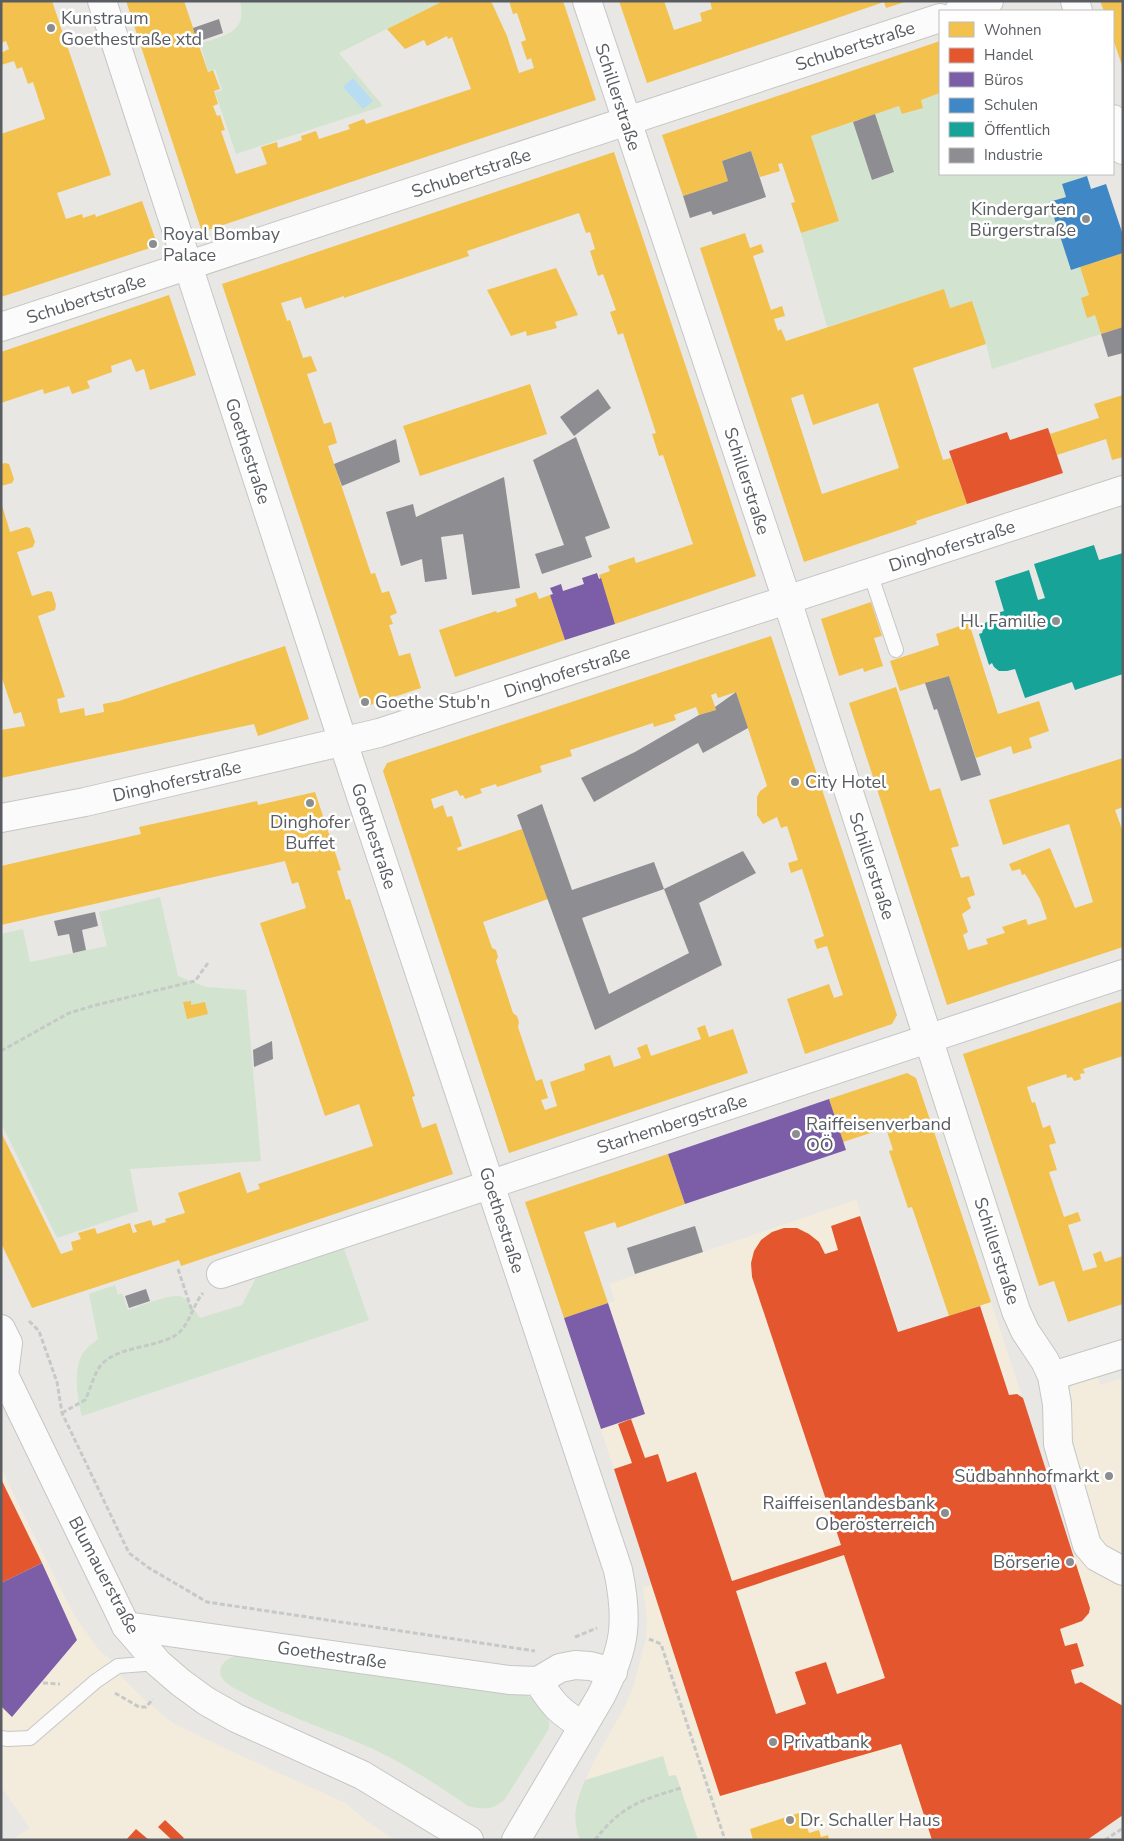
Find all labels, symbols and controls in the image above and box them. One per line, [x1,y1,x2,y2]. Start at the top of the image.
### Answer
place label: Kunstraum Goethestraße xtd [61,6,202,51]
legend [939,10,1114,175]
street label: Schubertstraße [792,15,918,77]
text: Wohnen [984,20,1042,40]
marker: Kunstraum Goethestraße xtd [45,22,57,34]
street label: Schillerstraße [589,40,647,154]
text: Handel [984,45,1034,65]
text: Büros [984,70,1023,90]
text: Schulen [984,95,1038,115]
text: Öffentlich [984,120,1050,140]
street label: Schubertstraße [408,142,534,204]
text: Industrie [984,145,1043,165]
place label: Kindergarten Bürgerstraße [970,197,1076,242]
marker: Kindergarten Bürgerstraße [1080,213,1092,225]
place label: Royal Bombay Palace [163,222,281,267]
marker: Royal Bombay Palace [147,238,159,250]
street label: Schubertstraße [23,268,149,330]
street label: Goethestraße [220,395,276,507]
street label: Schillerstraße [718,424,776,538]
street label: Dinghoferstraße [886,514,1018,578]
place label: Hl. Familie [960,609,1046,633]
marker: Hl. Familie [1050,615,1062,627]
street label: Dinghoferstraße [501,640,633,704]
place label: Goethe Stub'n [375,690,491,714]
marker: Goethe Stub'n [359,696,371,708]
street label: Dinghoferstraße [110,755,244,807]
place label: City Hotel [805,770,887,794]
marker: City Hotel [789,776,801,788]
street label: Goethestraße [346,780,402,892]
marker: Dinghofer Buffet [304,797,316,809]
street label: Schillerstraße [843,809,901,923]
place label: Dinghofer Buffet [270,810,351,855]
street label: Starhembergstraße [594,1088,750,1160]
place label: Raiffeisenverband OÖ [806,1112,951,1157]
marker: Raiffeisenverband OÖ [790,1128,802,1140]
street label: Goethestraße [474,1164,530,1276]
street label: Schillerstraße [968,1194,1026,1308]
place label: Südbahnhofmarkt [954,1464,1100,1488]
marker: Südbahnhofmarkt [1103,1470,1115,1482]
place label: Raiffeisenlandesbank Oberösterreich [763,1491,936,1536]
marker: Raiffeisenlandesbank Oberösterreich [939,1507,951,1519]
street label: Blumauerstraße [63,1512,145,1638]
place label: Börserie [993,1550,1060,1574]
marker: Börserie [1064,1556,1076,1568]
street label: Goethestraße [276,1635,388,1675]
place label: Privatbank [783,1730,870,1754]
marker: Privatbank [767,1736,779,1748]
place label: Dr. Schaller Haus [800,1808,941,1832]
marker: Dr. Schaller Haus [784,1814,796,1826]

